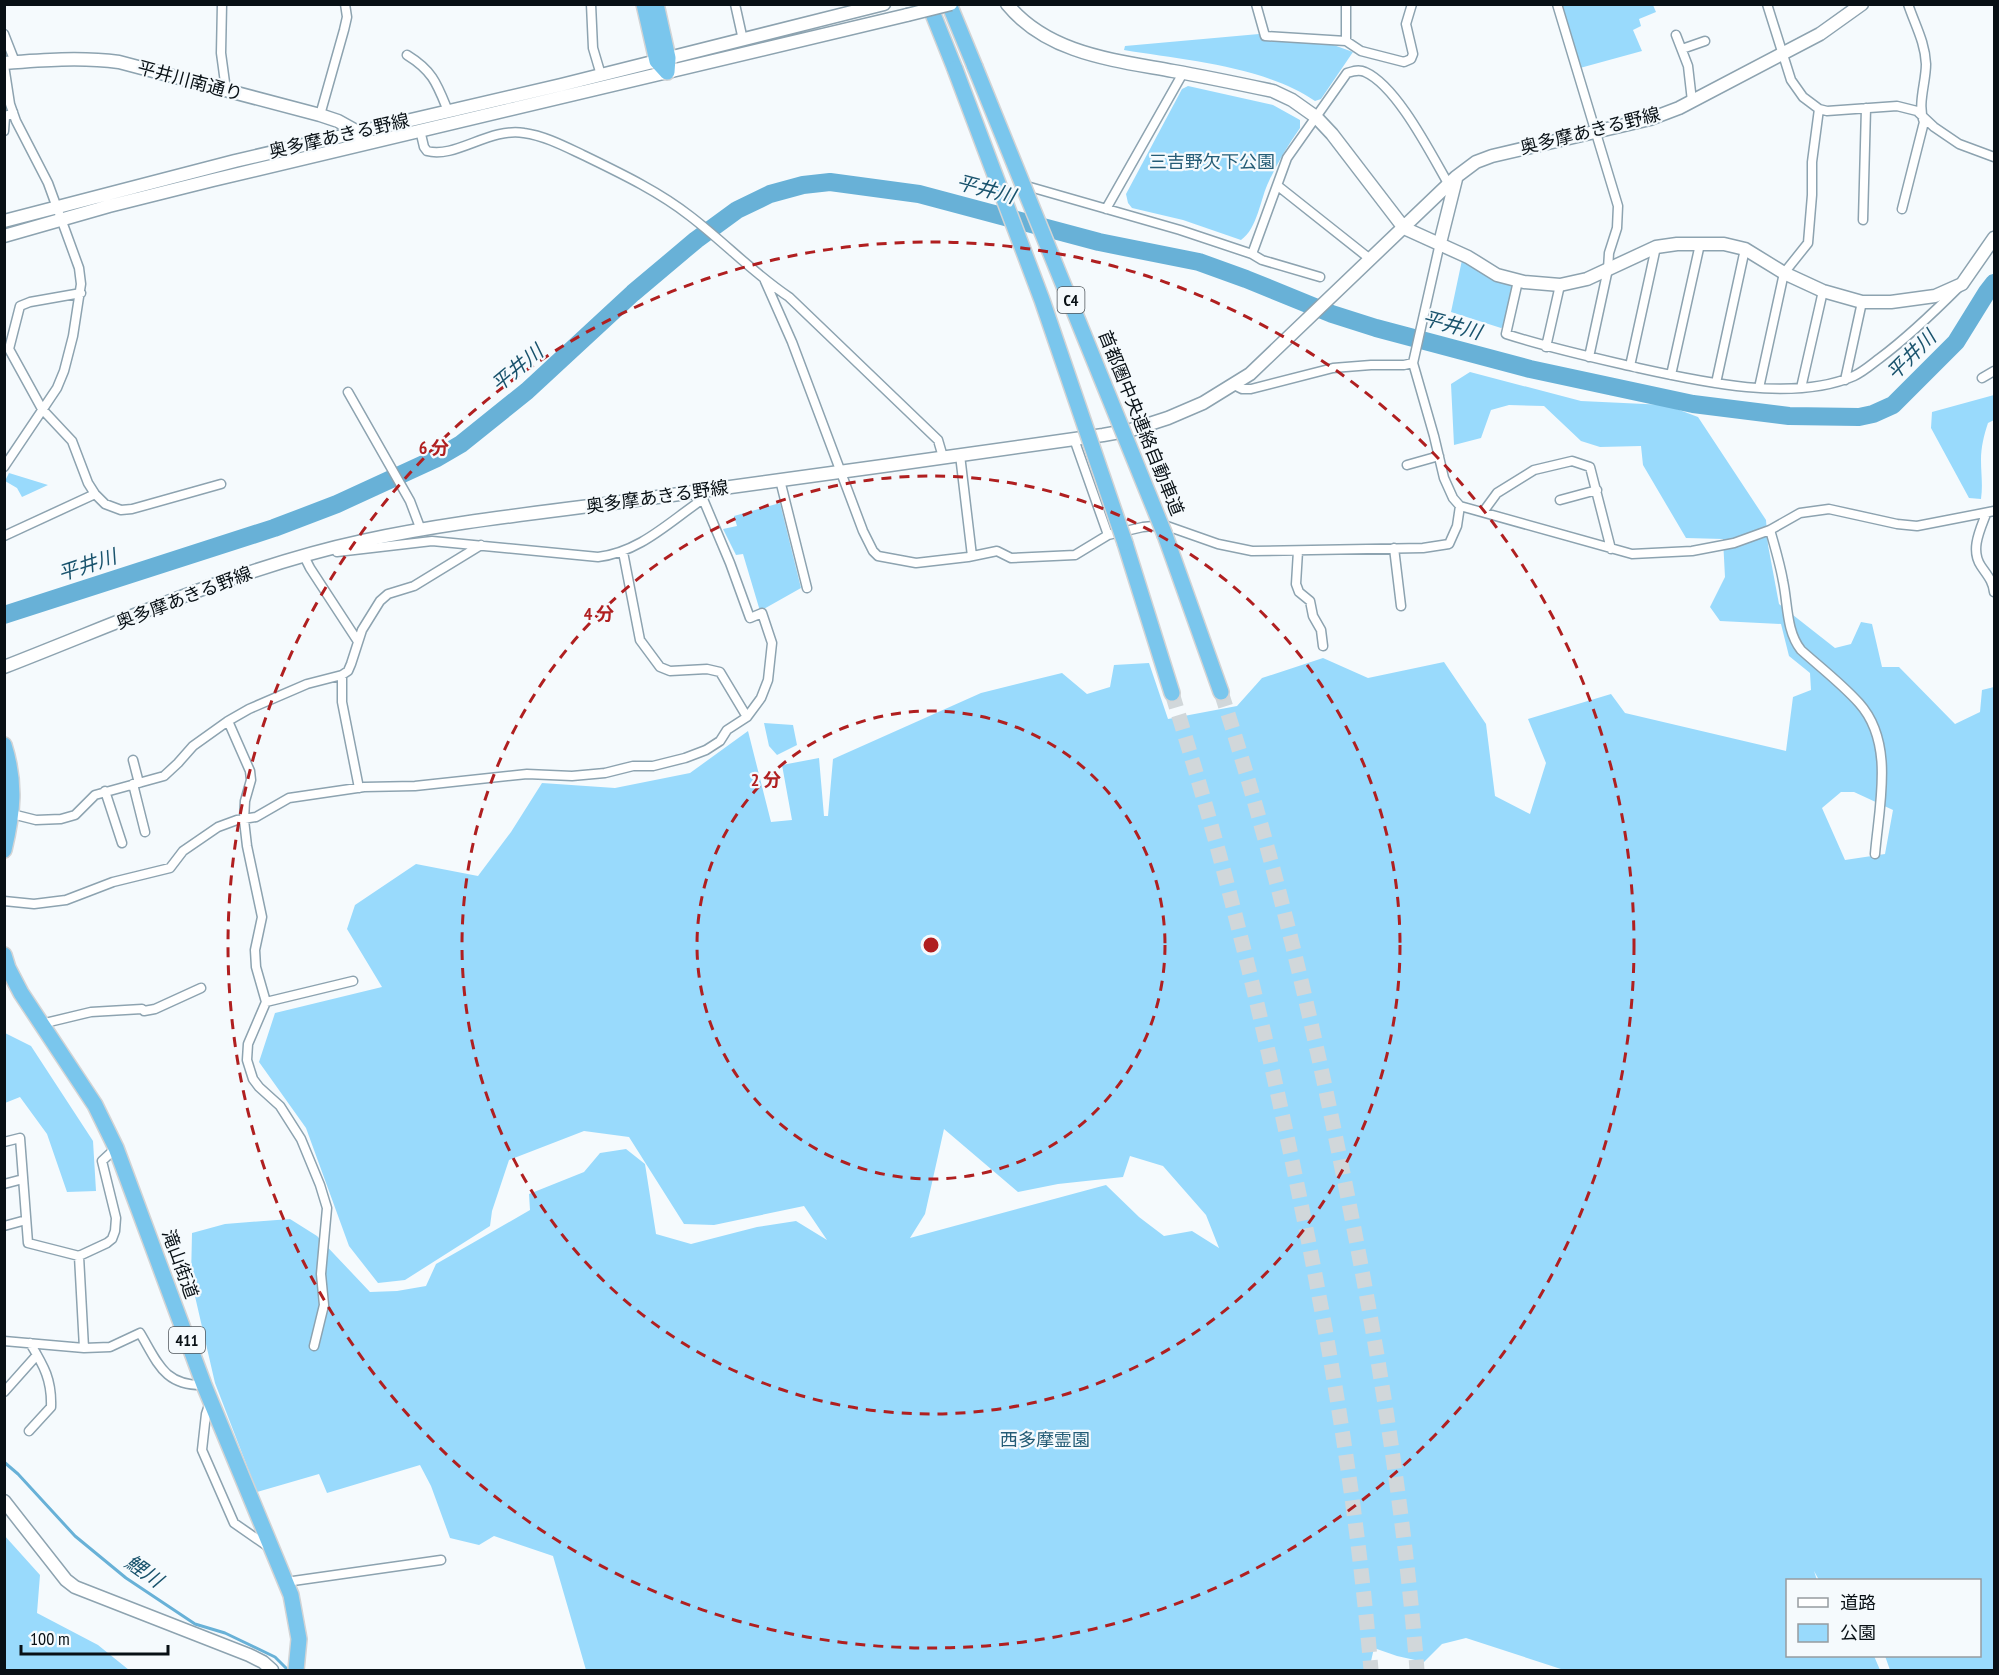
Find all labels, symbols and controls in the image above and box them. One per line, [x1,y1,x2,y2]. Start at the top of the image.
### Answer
street label: 平井川南通り [135,55,245,106]
street label: 奥多摩あきる野線 [1517,102,1662,159]
street label: 奥多摩あきる野線 [266,108,411,163]
park label: 三吉野欠下公園 [1149,150,1275,173]
water label: 平井川 [954,169,1020,210]
road number: C4 [1058,287,1084,313]
water label: 平井川 [1420,305,1486,346]
water label: 平井川 [1881,323,1943,385]
street label: 首都圏中央連絡自動車道 [1094,327,1189,519]
water label: 平井川 [486,337,550,397]
text: 6 分 [419,436,449,459]
street label: 奥多摩あきる野線 [584,475,730,518]
water label: 平井川 [54,543,121,587]
street label: 奥多摩あきる野線 [113,561,255,634]
text: 4 分 [584,602,614,625]
text: 2 分 [751,768,781,791]
centre of rings [921,935,941,955]
street label: 滝山街道 [157,1226,204,1302]
road number: 411 [169,1327,205,1353]
park label: 西多摩霊園 [1000,1428,1090,1451]
water label: 鯉川 [120,1549,169,1594]
legend [1786,1579,1981,1657]
text: 道路 [1840,1591,1876,1614]
scale bar [21,1618,168,1656]
text: 公園 [1840,1621,1876,1644]
text: 100 m [30,1627,70,1650]

